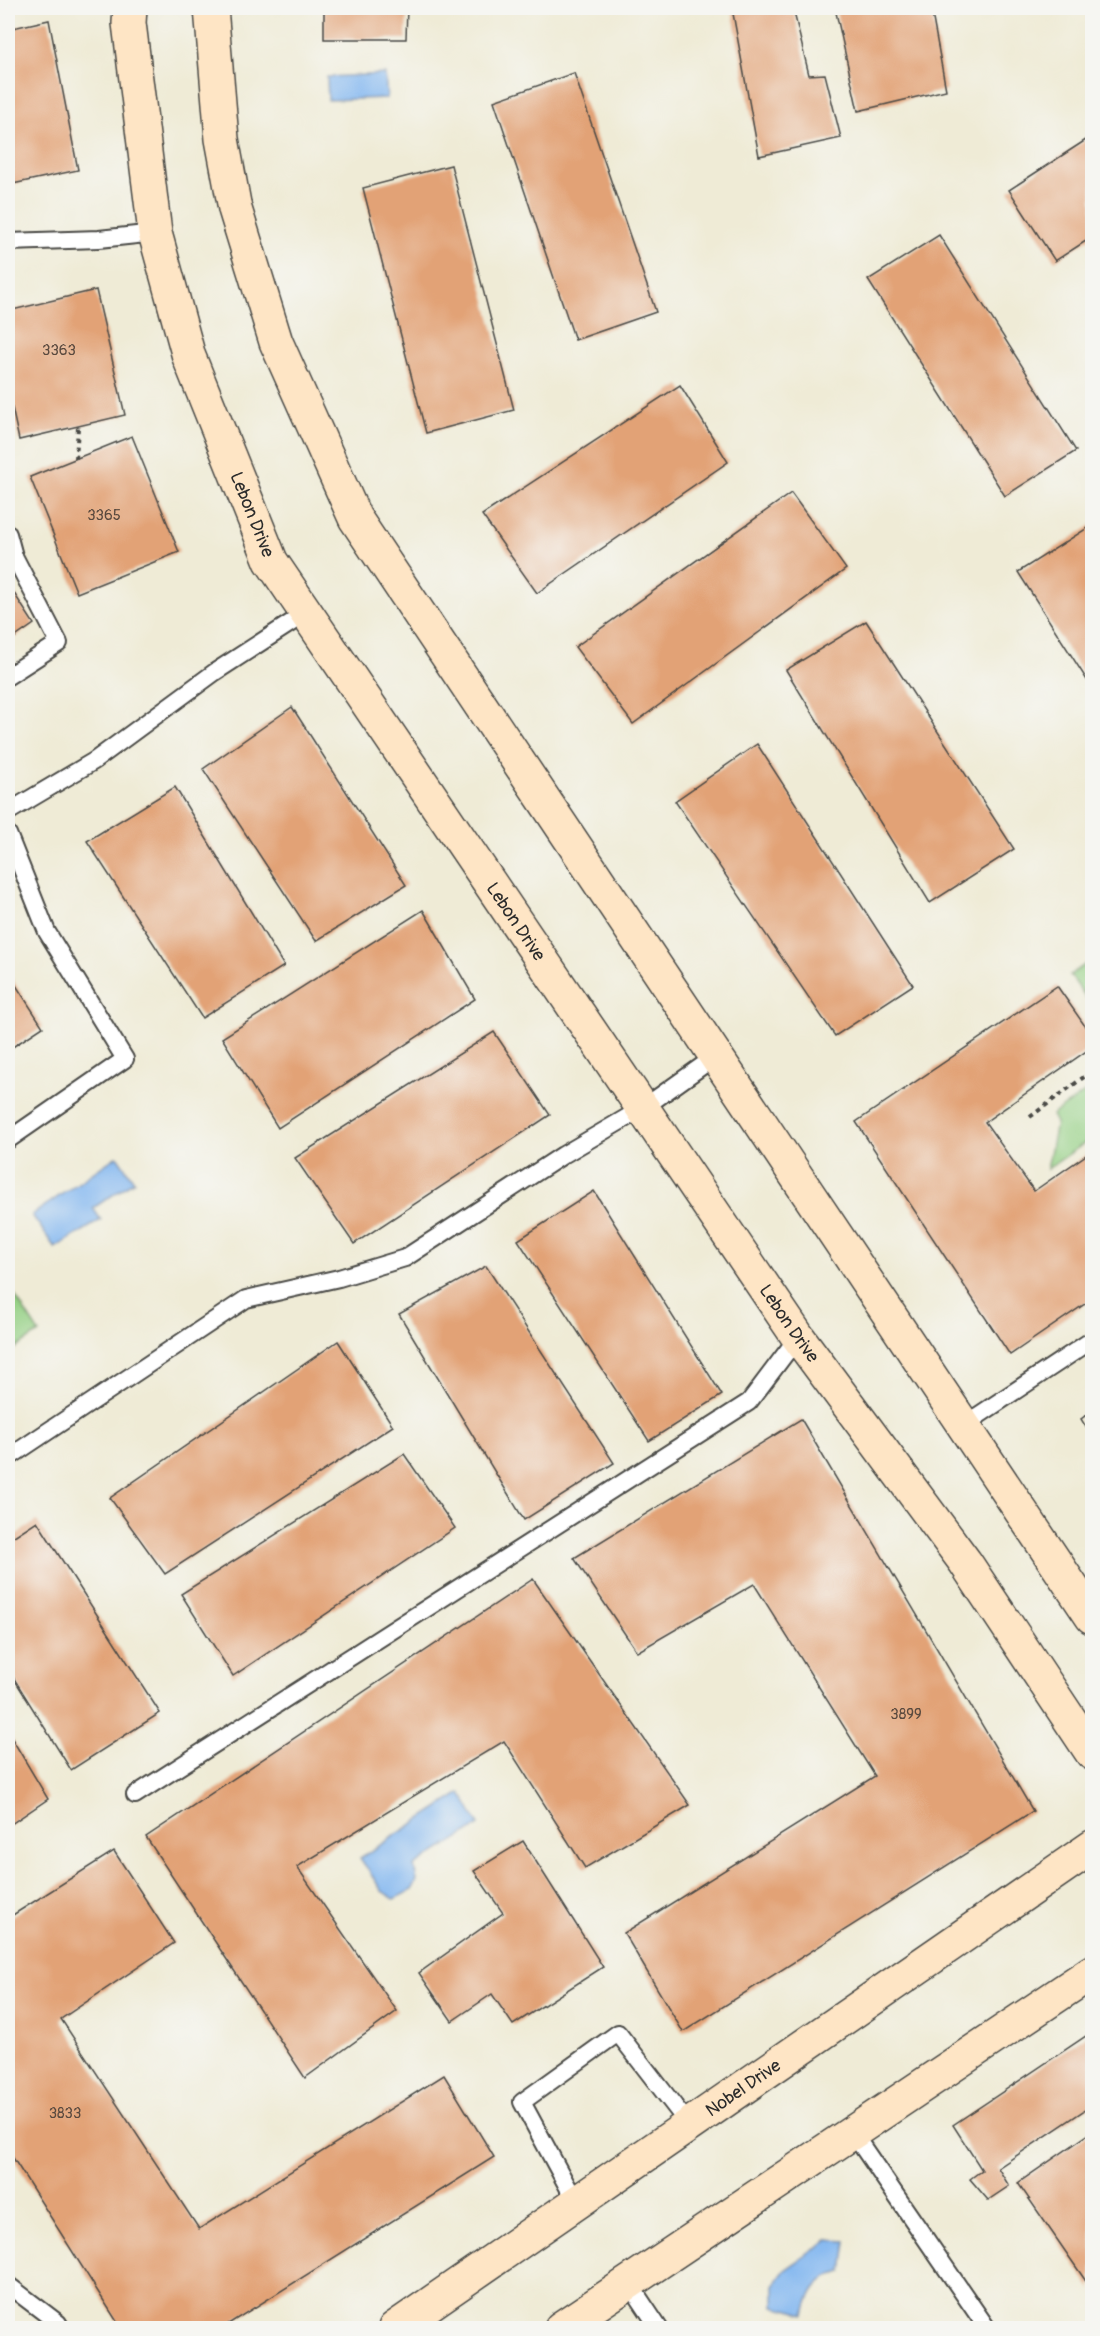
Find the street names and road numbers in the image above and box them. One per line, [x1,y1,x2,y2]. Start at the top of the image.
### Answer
street label: Lebon Drive [224,469,279,561]
street label: Lebon Drive [481,878,550,966]
street label: Lebon Drive [754,1280,824,1367]
street label: Nobel Drive [701,2054,786,2122]

